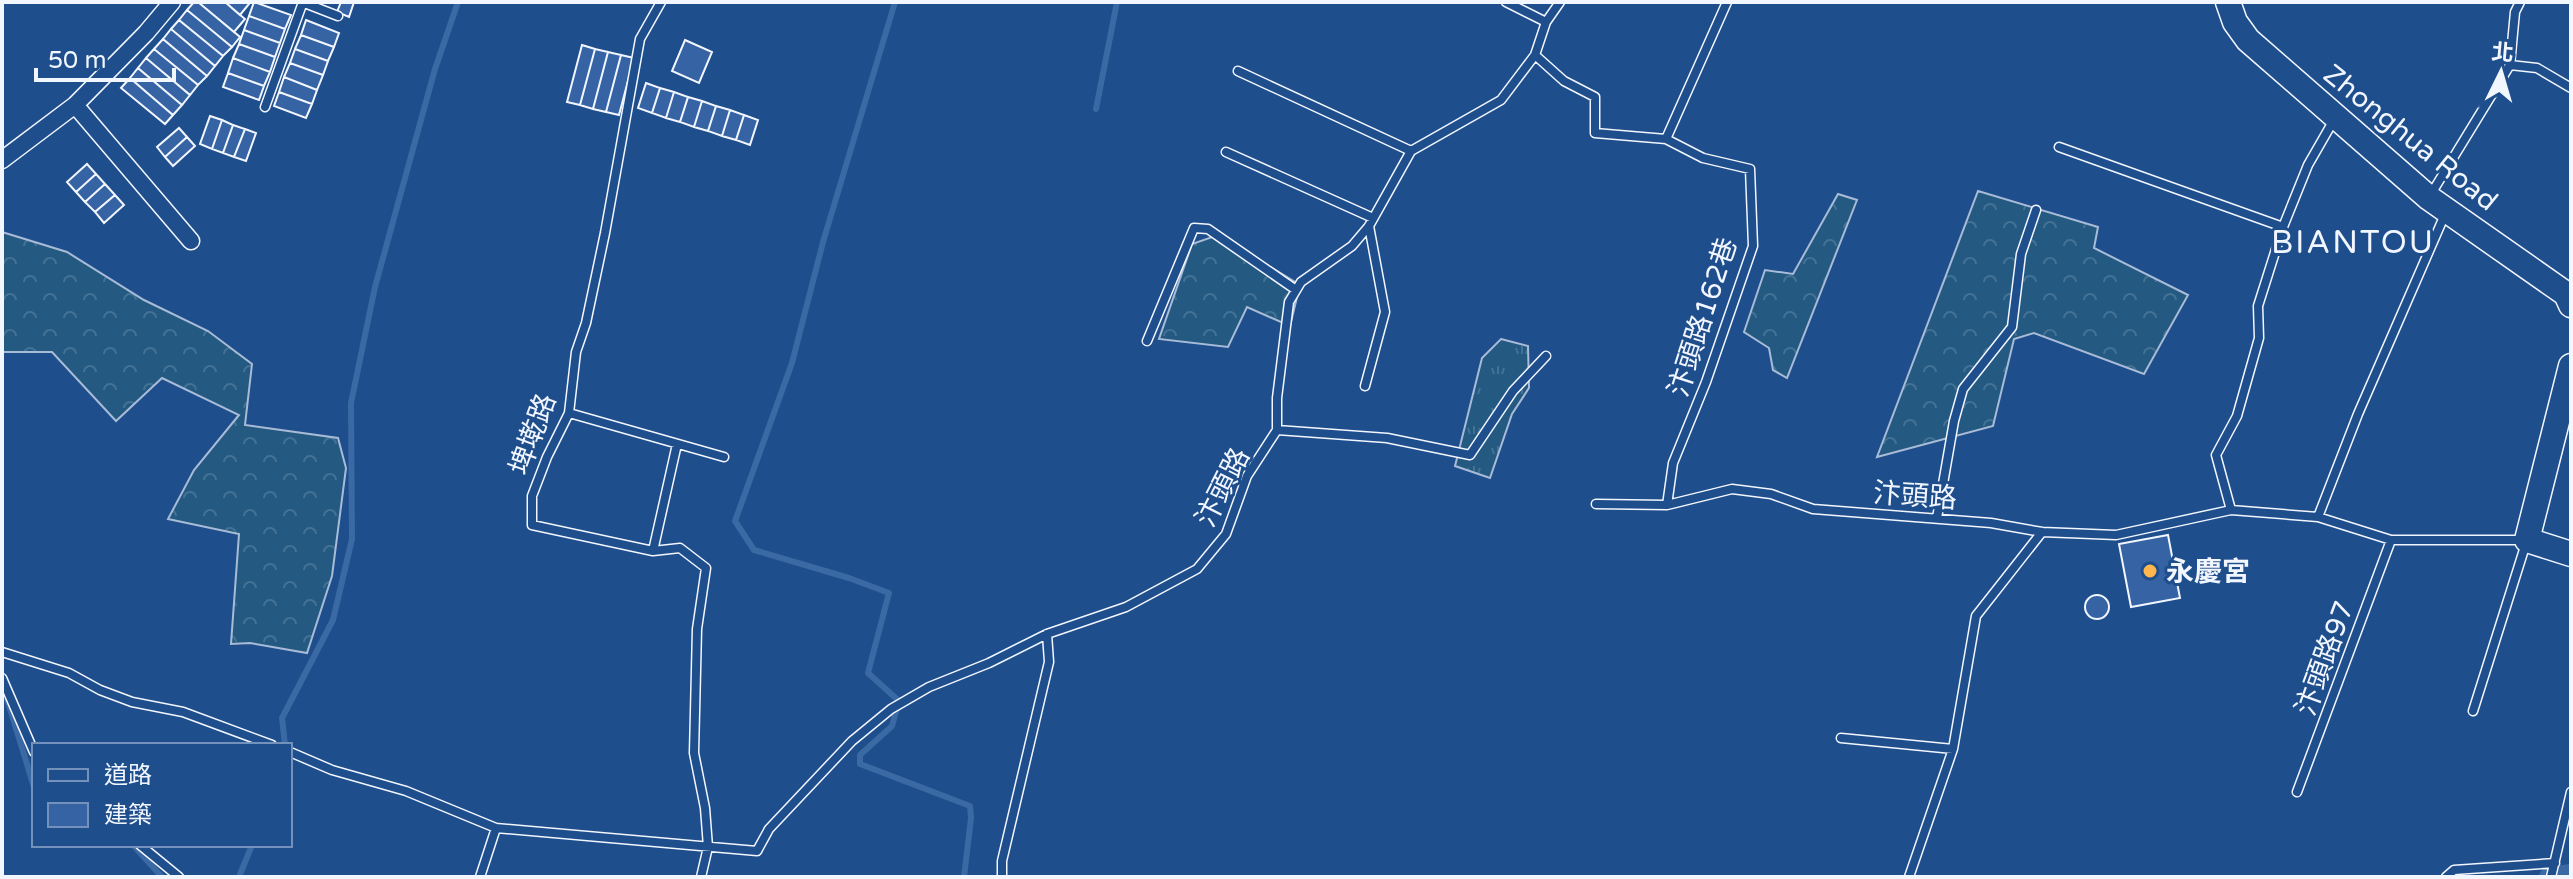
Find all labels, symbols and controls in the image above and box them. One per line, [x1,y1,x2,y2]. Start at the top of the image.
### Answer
scale bar [36,32,174,82]
north arrow [2461,32,2541,112]
text: 北 [2491,39,2515,67]
text: 50 m [48,46,106,75]
street label: Zhonghua Road [2316,57,2504,218]
district label: BIANTOU [2271,224,2435,262]
street label: 汴頭路162巷 [1661,234,1745,401]
street label: 埤墘路 [503,389,563,480]
street label: 汴頭路 [1189,442,1257,533]
street label: 汴頭路 [1872,476,1958,516]
place label: 永慶宮 [2166,555,2250,589]
marker: 永慶宮 [2141,562,2159,580]
street label: 汴頭路97 [2289,597,2361,720]
legend [32,743,292,847]
text: 道路 [104,761,152,790]
text: 建築 [104,801,152,830]

